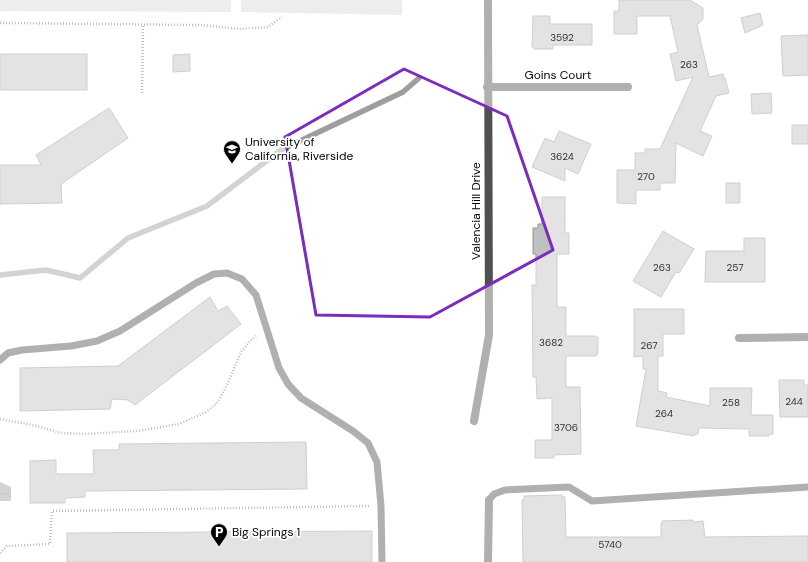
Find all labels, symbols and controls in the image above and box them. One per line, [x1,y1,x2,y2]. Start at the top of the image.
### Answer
house number: 3592 [550,31,574,44]
house number: 263 [680,58,698,71]
street label: Goins Court [525,67,592,83]
place label: University of California, Riverside [245,134,353,164]
school or university icon: University of California, Riverside [222,139,242,164]
house number: 3624 [550,150,574,163]
street label: Valencia Hill Drive [468,162,484,260]
house number: 270 [637,170,655,183]
house number: 263 [653,261,671,274]
house number: 257 [726,261,744,274]
house number: 3682 [539,336,563,349]
house number: 267 [640,339,658,352]
house number: 244 [785,395,803,408]
house number: 258 [722,396,740,409]
house number: 264 [655,407,673,420]
house number: 3706 [554,421,578,434]
parking icon: Big Springs 1 [209,522,229,547]
place label: Big Springs 1 [232,524,300,540]
house number: 5740 [598,538,622,551]

